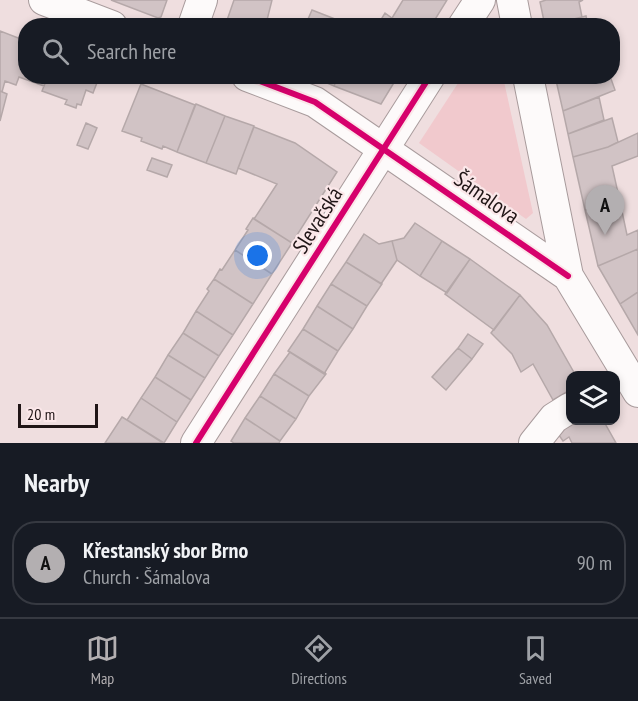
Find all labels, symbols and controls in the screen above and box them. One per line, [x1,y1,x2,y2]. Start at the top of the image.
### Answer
search box [18,18,620,84]
icon: search [39,35,72,68]
text: Search here [87,37,176,65]
street label: Šámalova [449,165,525,229]
street label: Slevačská [286,182,348,258]
pin: A [586,186,624,235]
your location [243,241,272,270]
map controls [566,371,620,425]
button: layers [566,371,620,425]
scale bar [18,401,98,428]
text: 20 m [27,404,55,424]
text: Nearby [24,466,89,499]
text: Křestanský sbor Brno [83,536,248,564]
text: A [40,550,51,576]
text: 90 m [577,550,612,576]
text: Church · Šámalova [83,564,210,590]
tab: Map [86,632,119,688]
tab: Directions [291,632,347,688]
tab: Saved [519,632,552,688]

